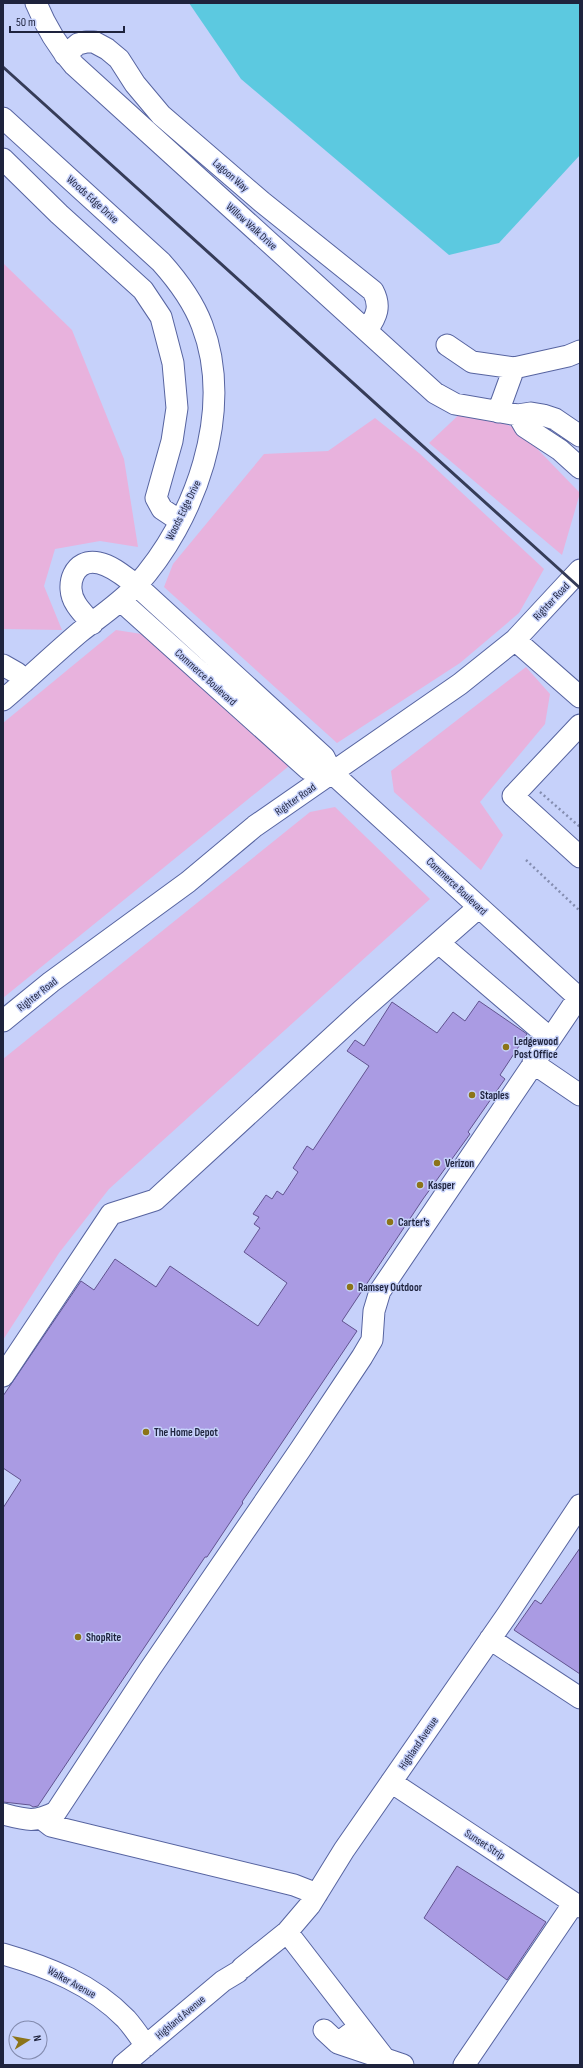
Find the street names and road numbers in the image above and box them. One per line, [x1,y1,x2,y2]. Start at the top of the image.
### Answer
street label: Lagoon Way [210,156,252,195]
street label: Woods Edge Drive [64,173,121,226]
street label: Willow Walk Drive [224,200,280,253]
street label: Woods Edge Drive [163,478,204,542]
street label: Righter Road [531,579,573,623]
street label: Commerce Boulevard [172,646,239,709]
street label: Righter Road [272,780,319,818]
street label: Commerce Boulevard [424,855,490,918]
street label: Righter Road [15,974,60,1014]
street label: Highland Avenue [396,1714,441,1772]
street label: Sunset Strip [462,1827,507,1862]
street label: Walker Avenue [45,1964,98,2001]
street label: Highland Avenue [153,1993,208,2042]

